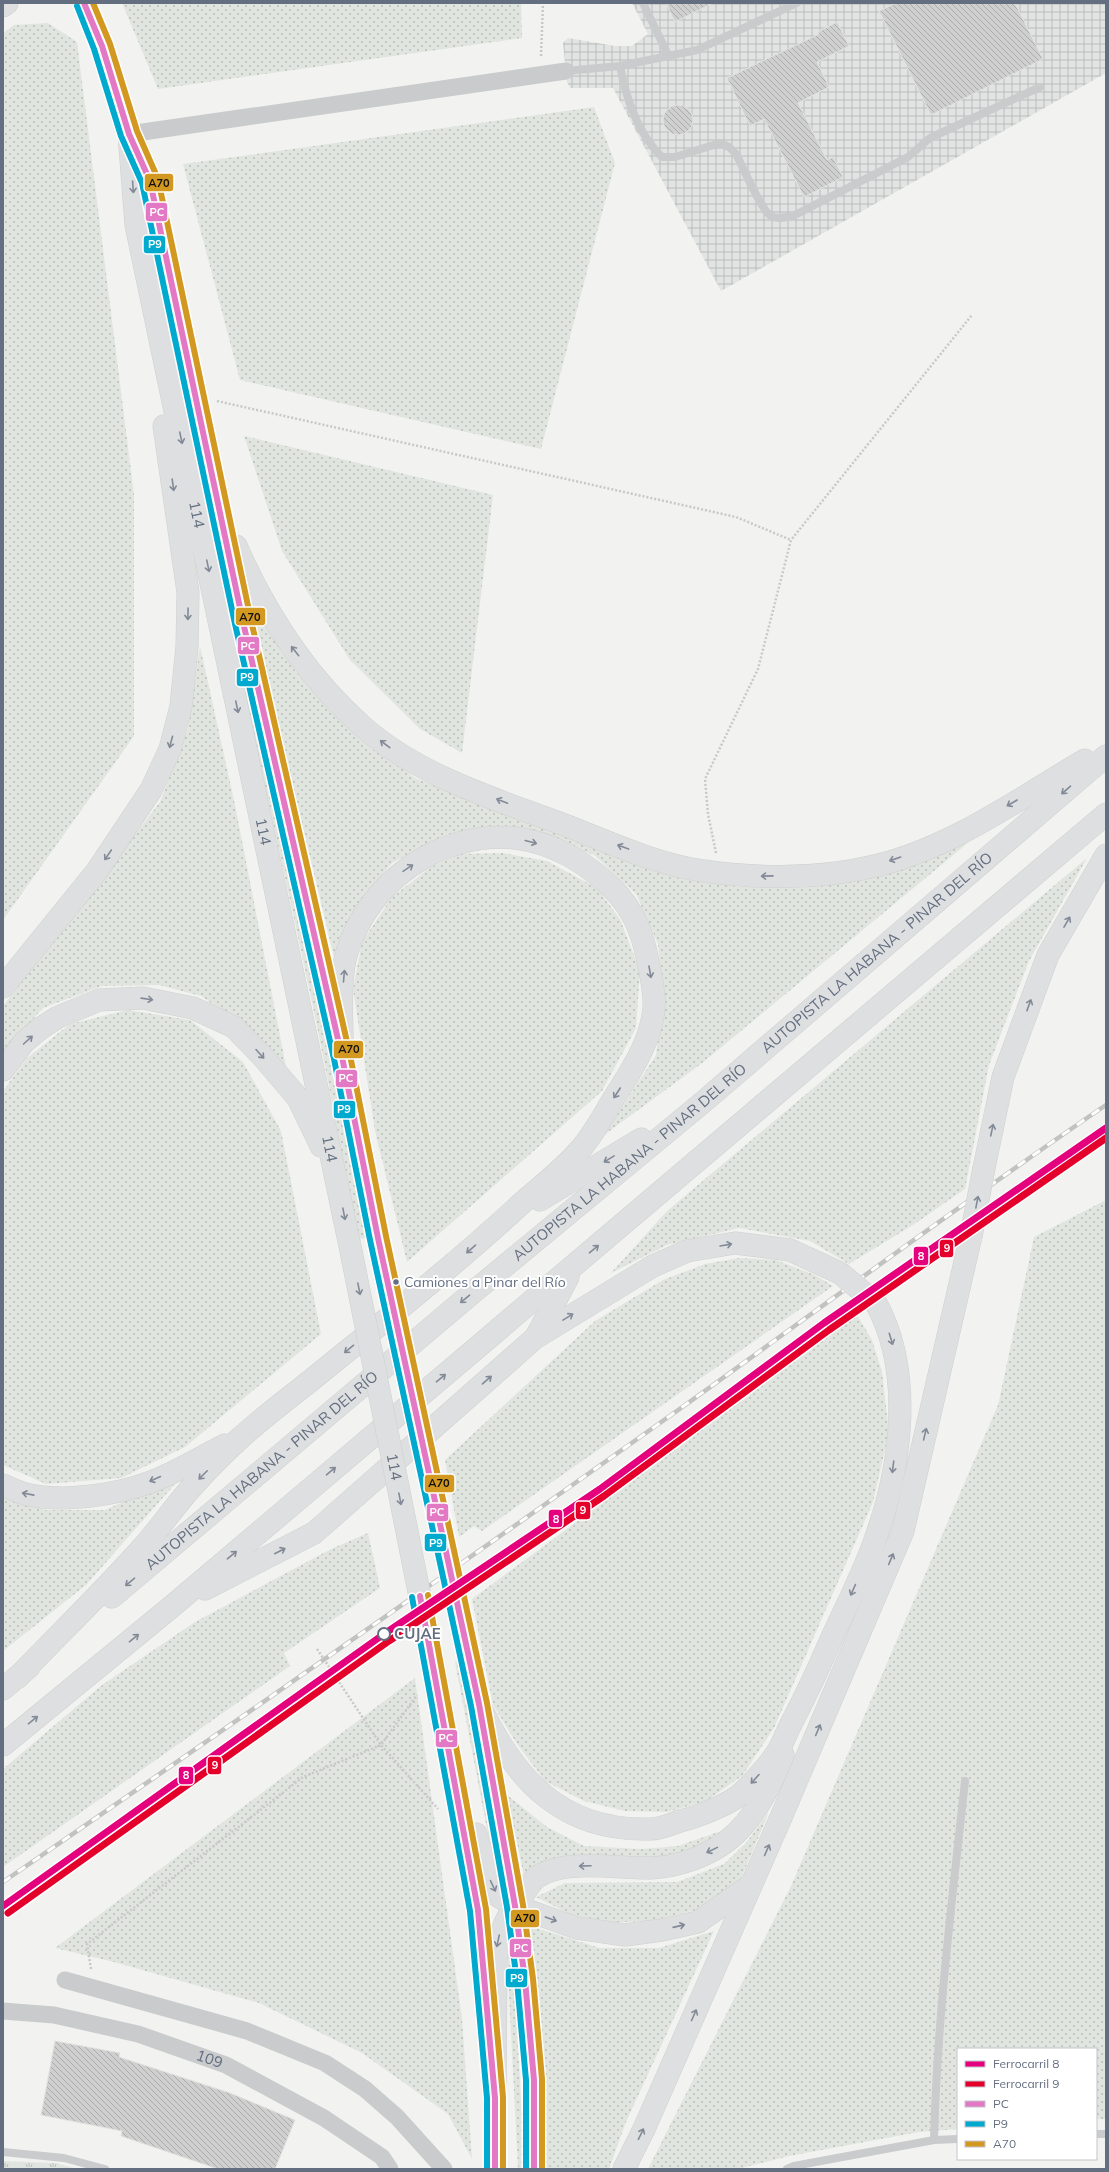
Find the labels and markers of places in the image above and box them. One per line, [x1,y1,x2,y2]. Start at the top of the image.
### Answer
place label: Camiones a Pinar del Río [404,1273,566,1291]
marker: Camiones a Pinar del Río [391,1277,401,1287]
place label: CUJAE [394,1624,441,1643]
marker: CUJAE [377,1627,391,1641]

